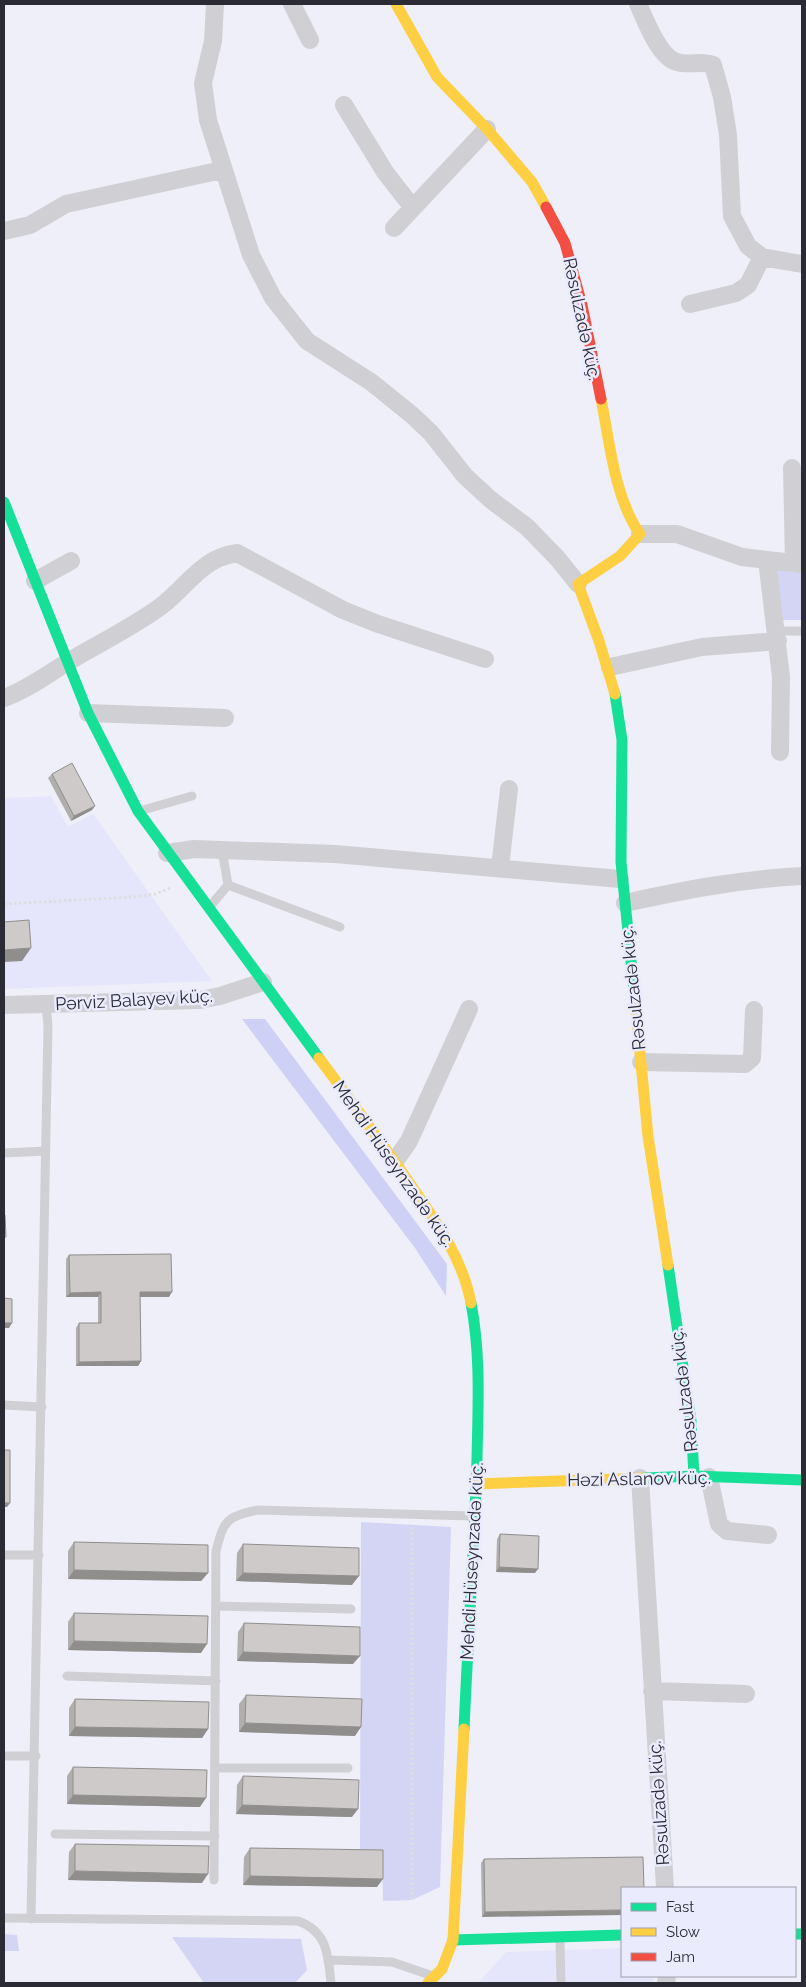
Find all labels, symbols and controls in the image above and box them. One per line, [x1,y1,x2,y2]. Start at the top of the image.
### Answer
street label: Rəsulzadə küç. [559,256,606,382]
street label: Rəsulzadə küç. [616,925,649,1051]
street label: Pərviz Balayev küç. [54,985,213,1014]
street label: Mehdi Hüseynzadə küç. [329,1077,460,1251]
street label: Rəsulzadə küç. [665,1327,702,1453]
street label: Mehdi Hüseynzadə küç. [456,1461,487,1660]
street label: Həzi Aslanov küç. [567,1467,711,1490]
street label: Rəsulzadə küç. [644,1740,673,1866]
legend [621,1887,796,1977]
text: Fast [666,1898,694,1916]
text: Slow [666,1923,700,1941]
text: Jam [666,1948,695,1966]

